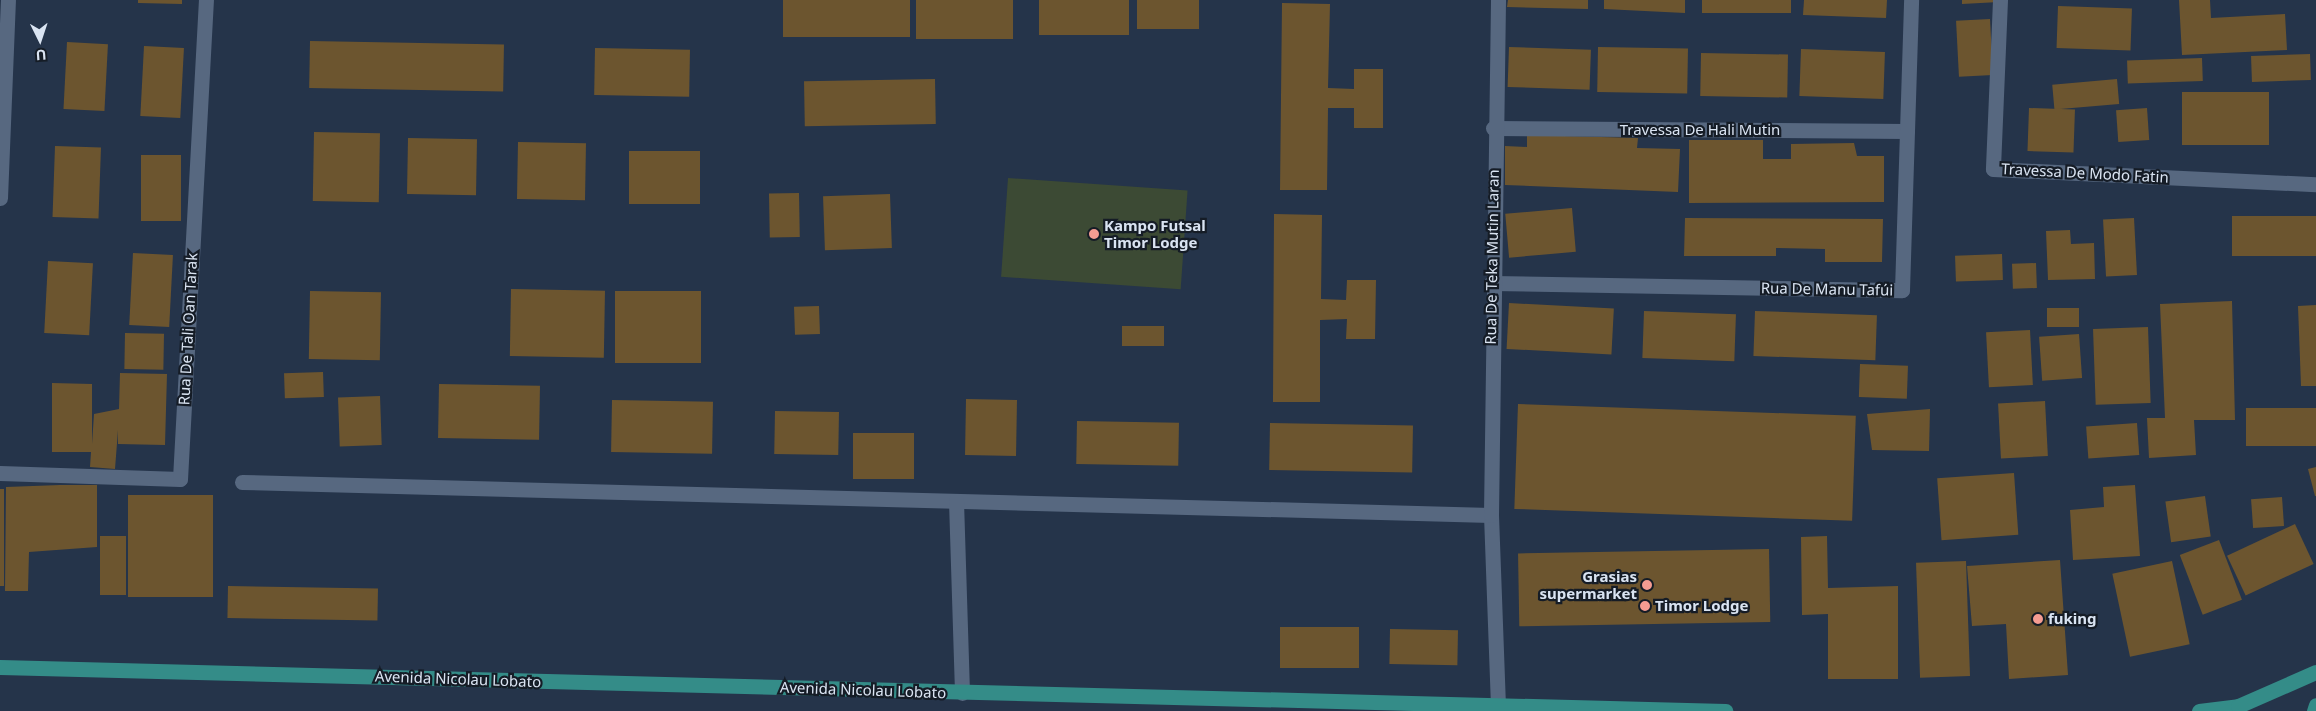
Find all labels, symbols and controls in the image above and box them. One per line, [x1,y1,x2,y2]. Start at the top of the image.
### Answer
north arrow [15,15,65,65]
text: U [35,46,47,65]
street label: Travessa De Hali Mutin [1620,121,1780,139]
street label: Travessa De Modo Fatin [2001,160,2169,186]
street label: Rua De Teka Mutin Laran [1481,169,1503,345]
place label: Kampo Futsal Timor Lodge [1104,216,1206,251]
marker: Kampo Futsal Timor Lodge [1088,228,1100,240]
street label: Rua De Tali Oan Tarak [175,252,201,406]
street label: Rua De Manu Tafúi [1761,279,1893,299]
place label: Grasias supermarket [1540,567,1637,602]
marker: Grasias supermarket [1641,579,1653,591]
place label: Timor Lodge [1655,597,1748,615]
marker: Timor Lodge [1639,600,1651,612]
place label: fuking [2048,610,2097,628]
marker: fuking [2032,613,2044,625]
street label: Avenida Nicolau Lobato [375,667,541,691]
street label: Avenida Nicolau Lobato [780,678,946,702]

